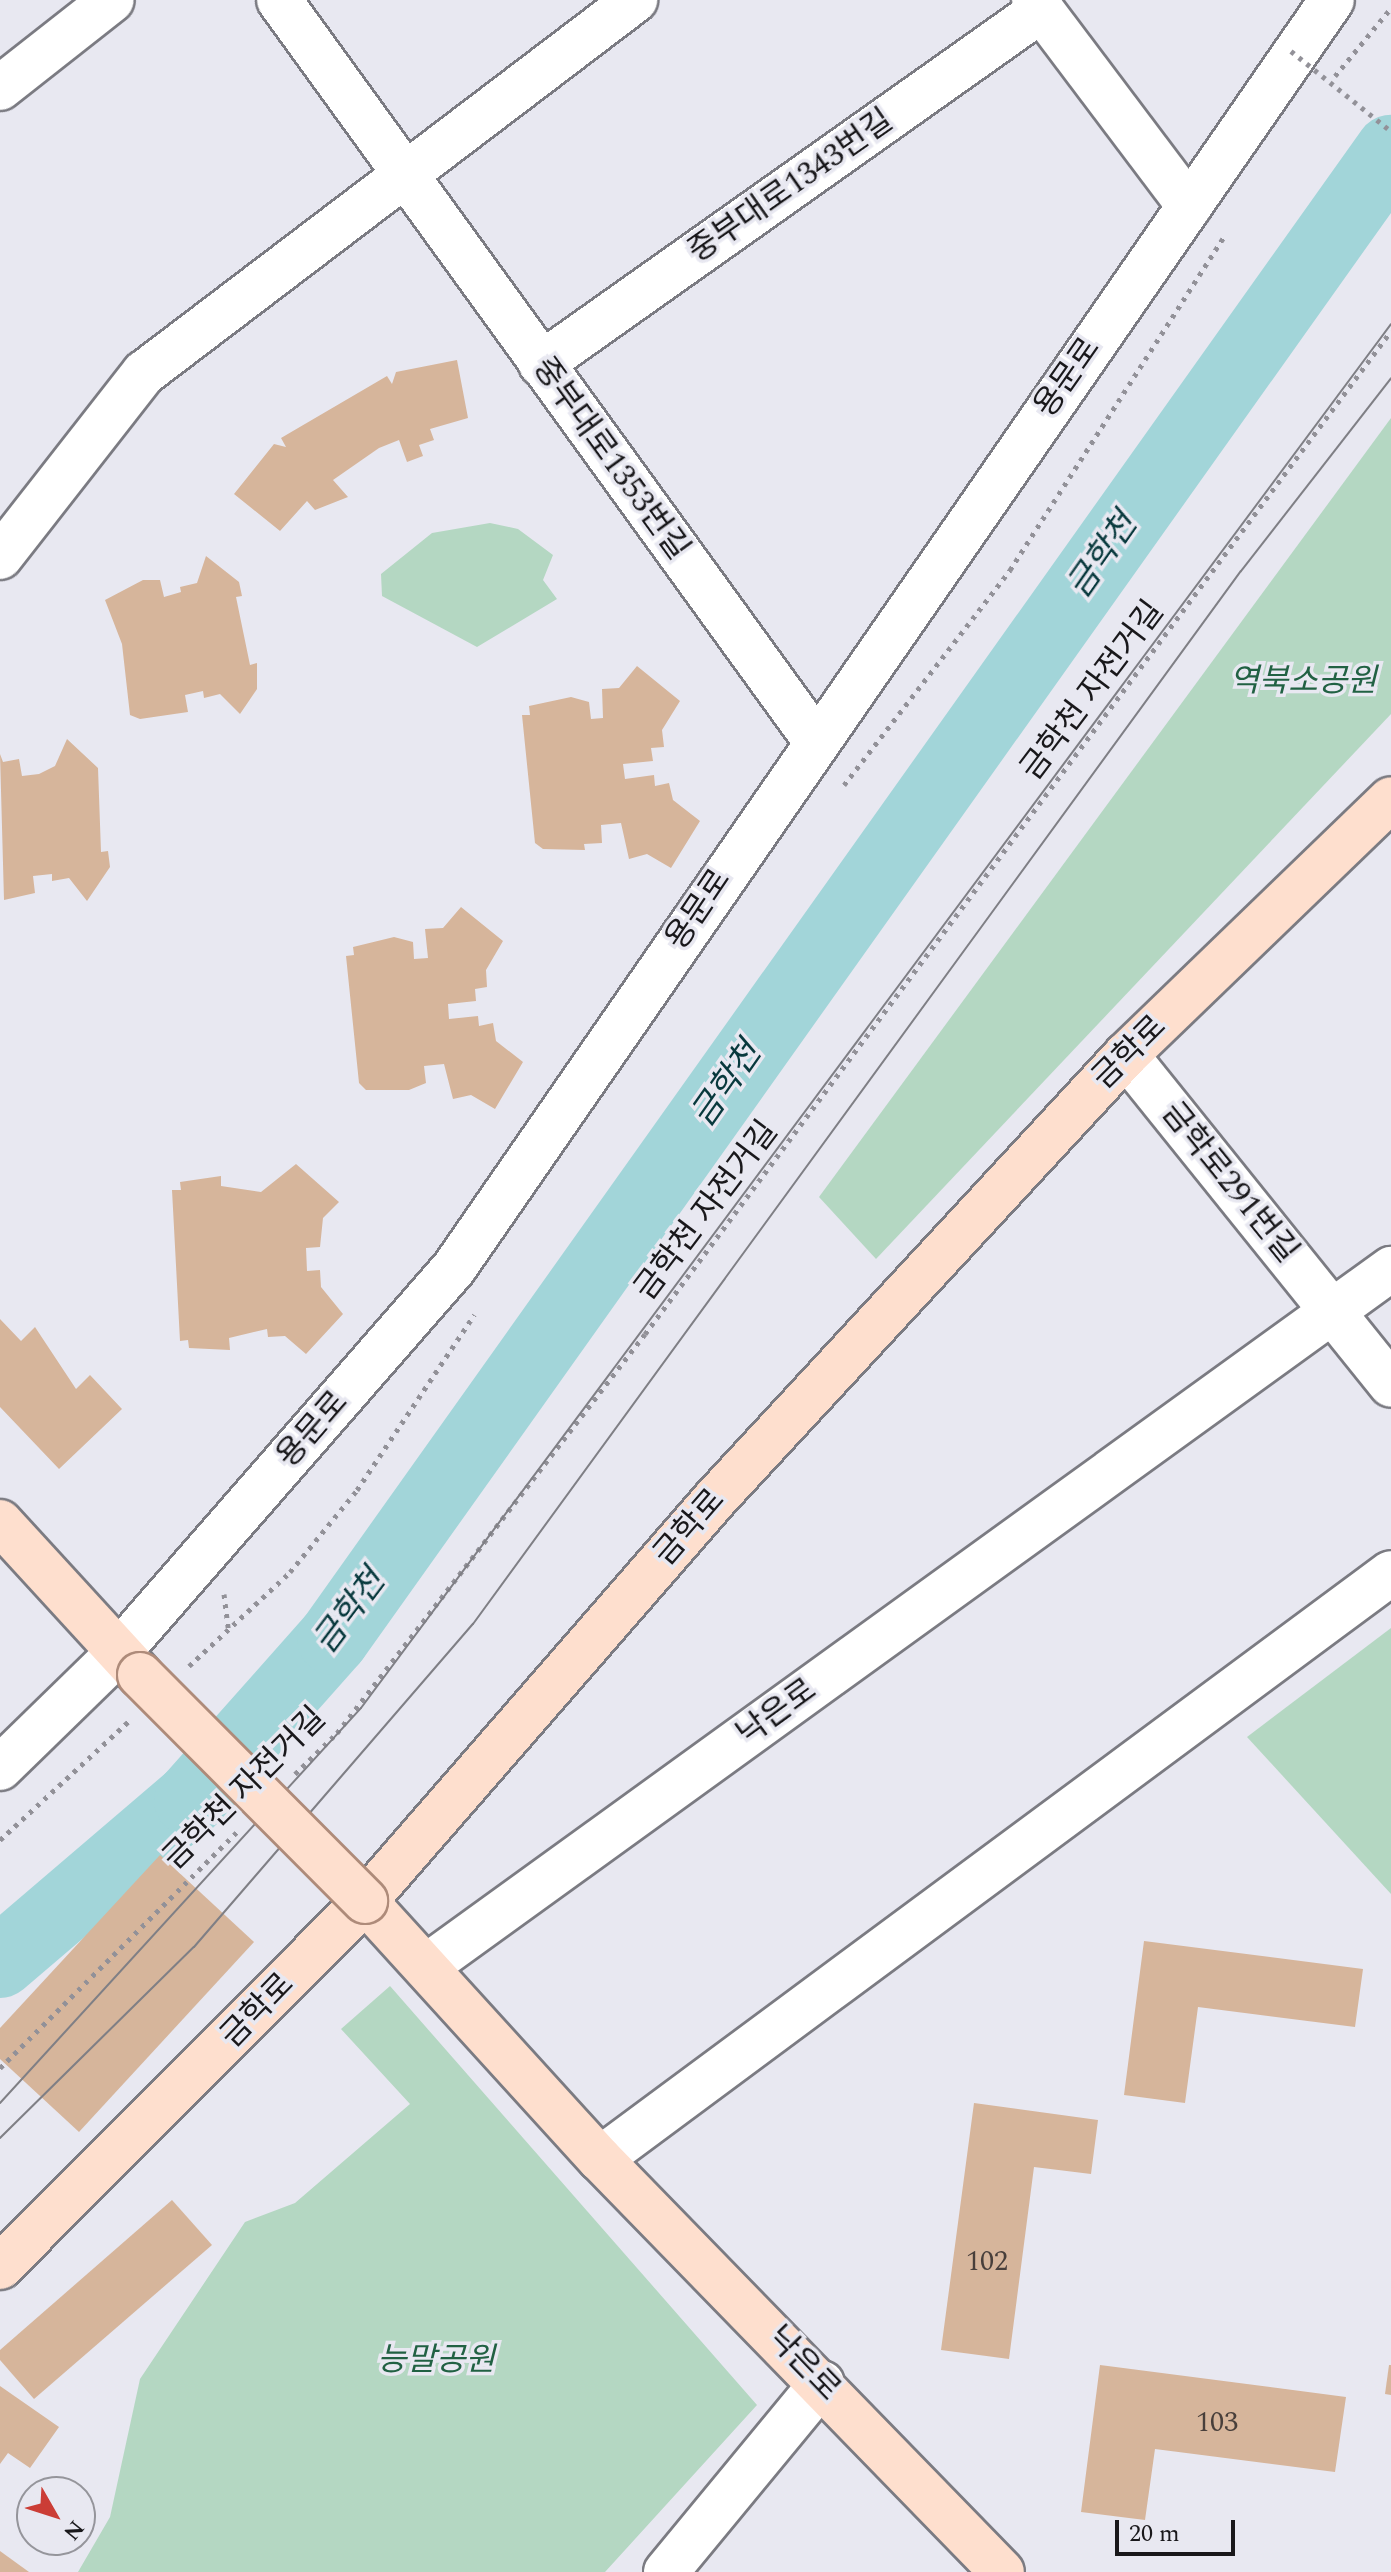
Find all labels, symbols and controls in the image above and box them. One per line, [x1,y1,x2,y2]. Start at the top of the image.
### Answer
street label: 중부대로1343번길 [681,102,901,272]
street label: 용문로 [1027,331,1109,425]
street label: 중부대로1353번길 [524,350,696,568]
water label: 금학천 [1059,506,1147,606]
street label: 금학천 자전거길 [1013,594,1173,788]
park label: 역북소공원 [1229,663,1377,701]
street label: 용문로 [658,863,740,957]
street label: 금학로 [1085,1008,1175,1098]
water label: 금학천 [683,1035,771,1135]
street label: 금학로291번길 [1153,1095,1305,1271]
street label: 금학천 자전거길 [627,1114,787,1308]
street label: 용문로 [270,1384,356,1476]
street label: 금학로 [647,1482,733,1574]
water label: 금학천 [305,1562,395,1662]
street label: 낙은로 [730,1672,824,1754]
street label: 금학천 자전거길 [156,1700,334,1878]
street label: 금학로 [214,1966,302,2056]
house number: 102 [966,2245,1008,2279]
street label: 낙은로 [759,2319,847,2409]
park label: 능말공원 [377,2342,495,2380]
house number: 103 [1196,2406,1238,2440]
north arrow [16,2476,96,2556]
scale bar [1119,2504,1239,2554]
text: N [55,2513,92,2548]
text: 20 m [1129,2516,1180,2552]

